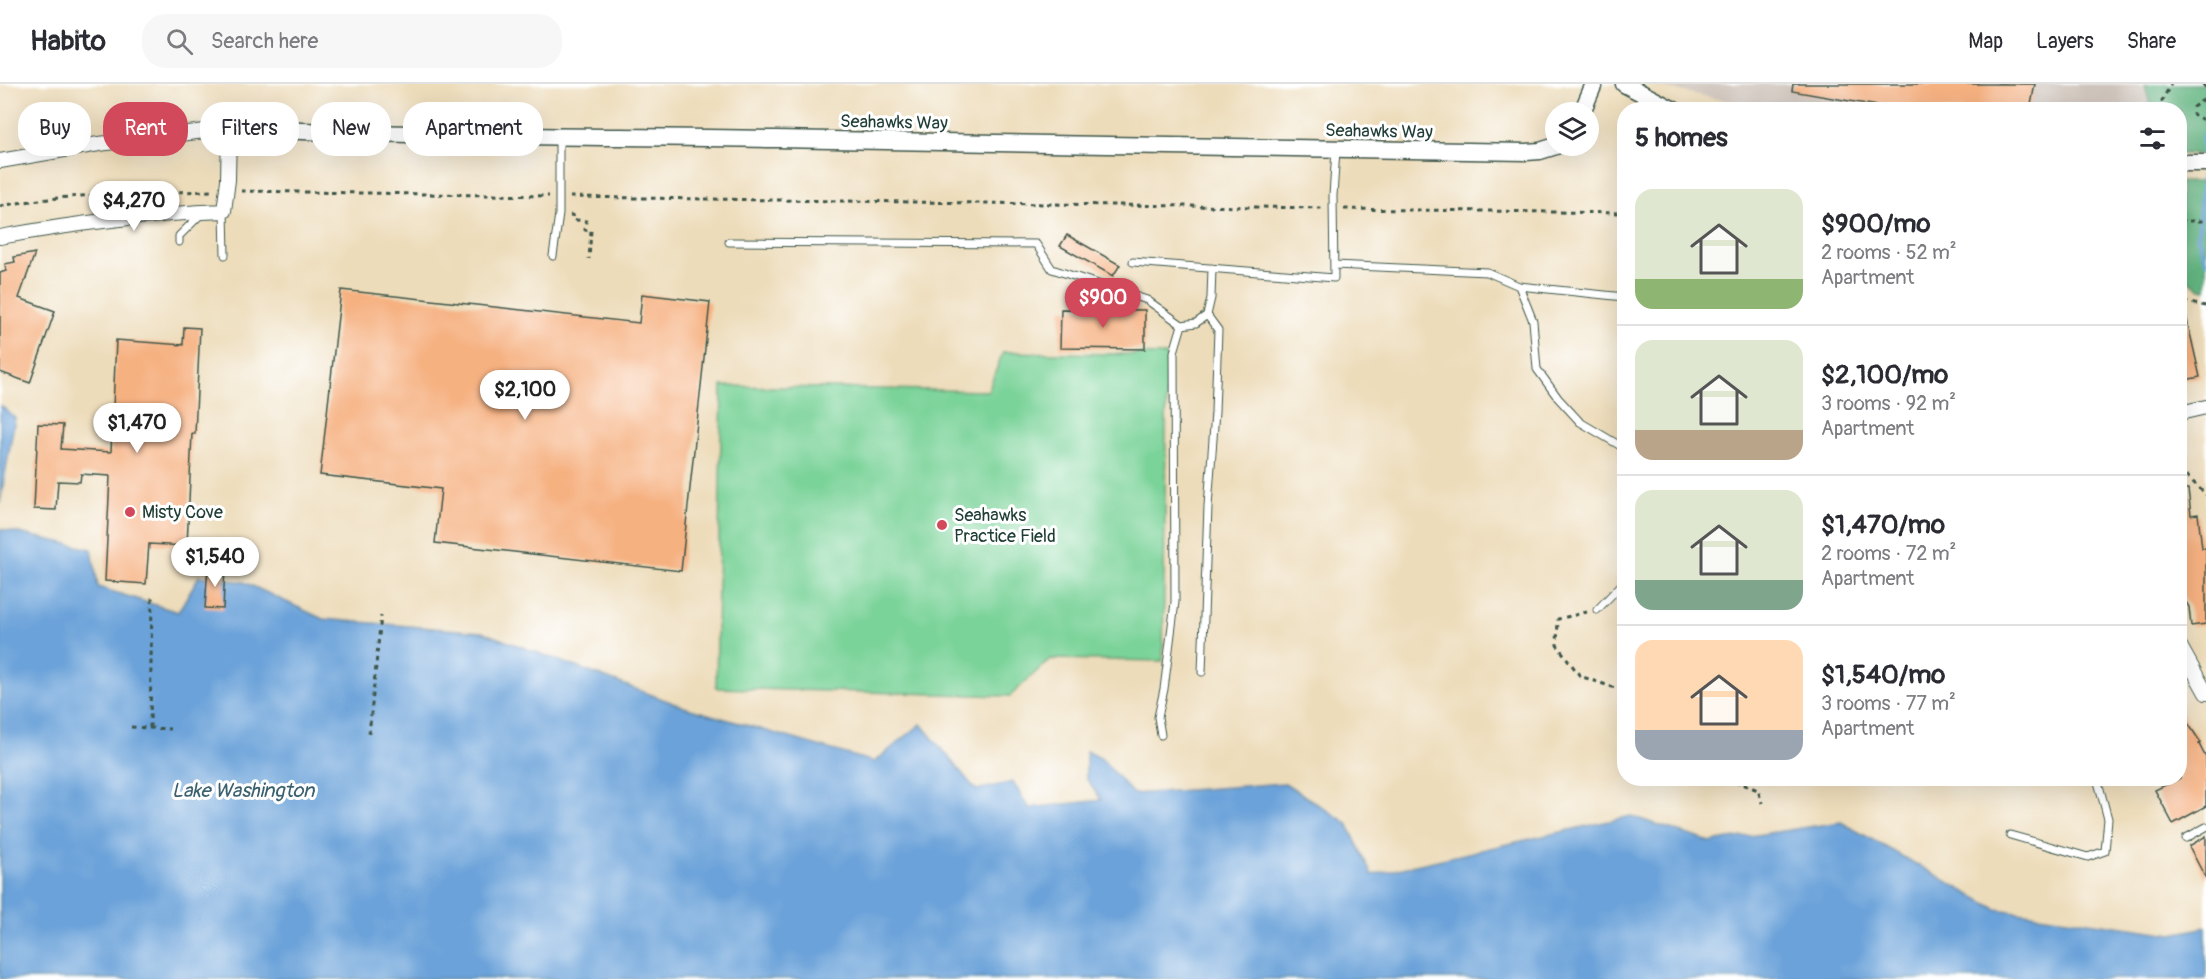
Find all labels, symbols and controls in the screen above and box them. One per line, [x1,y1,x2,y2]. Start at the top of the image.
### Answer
search box [142,14,562,68]
text: Habito [30,24,106,59]
icon: search [163,25,196,58]
text: Search here [211,27,318,55]
text: Map [1968,28,2003,55]
text: Layers [2036,28,2094,55]
text: Share [2127,28,2176,55]
chip: Buy [18,102,91,156]
chip: Rent [103,102,188,156]
chip: Filters [200,102,299,156]
chip: New [311,102,391,156]
chip: Apartment [403,102,543,156]
map controls [1545,102,1599,156]
button: layers [1545,102,1599,156]
street label: Seahawks Way [840,110,948,135]
street label: Seahawks Way [1325,119,1433,144]
text: 5 homes [1635,122,1728,154]
icon: filters [2136,122,2169,155]
pin: $4,270 [85,181,183,232]
text: $4,270 [103,188,165,213]
text: $900/mo [1821,208,1930,240]
icon: home [1683,213,1755,285]
text: 2 rooms · 52 m² [1821,240,1957,265]
text: Apartment [1821,265,1914,290]
pin: $900 [1067,278,1139,329]
text: $900 [1079,285,1127,310]
text: $2,100/mo [1821,359,1948,391]
icon: home [1683,364,1755,436]
pin: $2,100 [476,370,574,421]
text: $2,100 [494,377,556,402]
text: 3 rooms · 92 m² [1821,391,1956,416]
pin: $1,470 [88,403,186,454]
text: $1,470 [107,410,167,435]
text: Apartment [1821,416,1914,441]
place label: Misty Cove [142,501,223,524]
place label: Seahawks Practice Field [954,504,1056,548]
marker: Misty Cove [123,505,137,519]
text: $1,470/mo [1821,509,1945,541]
icon: home [1683,514,1755,586]
marker: Seahawks Practice Field [935,518,949,532]
pin: $1,540 [166,537,264,588]
text: 2 rooms · 72 m² [1821,541,1956,566]
text: $1,540 [185,544,245,569]
text: Apartment [1821,566,1914,591]
text: $1,540/mo [1821,659,1945,691]
icon: home [1683,664,1755,736]
text: 3 rooms · 77 m² [1821,691,1956,716]
text: Apartment [1821,716,1914,741]
water label: Lake Washington [172,778,316,803]

